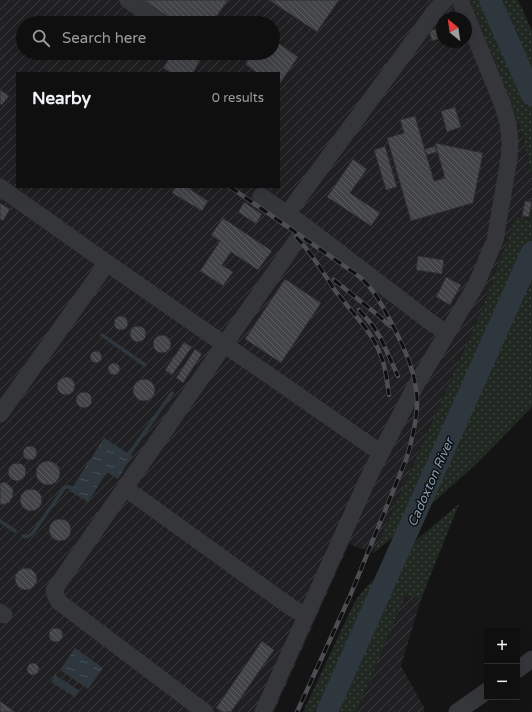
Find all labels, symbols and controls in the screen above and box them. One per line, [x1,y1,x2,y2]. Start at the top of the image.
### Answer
north arrow [436,12,472,48]
search box [16,16,280,60]
icon: search [30,27,52,49]
text: Search here [62,29,146,47]
text: Nearby [32,88,91,109]
text: 0 results [212,90,264,106]
water label: Cadoxton River [404,434,458,529]
map controls [484,628,520,700]
button: + [484,628,520,664]
button: − [484,664,520,700]

